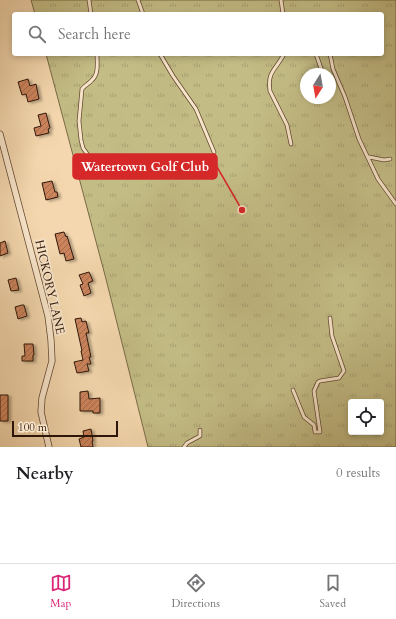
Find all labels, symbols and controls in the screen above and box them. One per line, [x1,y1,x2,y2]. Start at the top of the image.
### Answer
search box [12,12,384,56]
icon: search [26,23,48,45]
text: Search here [58,24,131,44]
north arrow [300,68,336,104]
callout: Watertown Golf Club [73,154,217,179]
text: Watertown Golf Club [80,158,209,176]
street label: HICKORY LANE [31,238,69,336]
map controls [348,399,384,435]
button: locate [348,399,384,435]
scale bar [12,419,118,438]
text: 100 m [18,420,47,435]
text: Nearby [16,462,73,485]
text: 0 results [336,464,380,482]
tab: Map [50,572,72,611]
tab: Directions [171,572,220,611]
tab: Saved [320,572,346,611]

